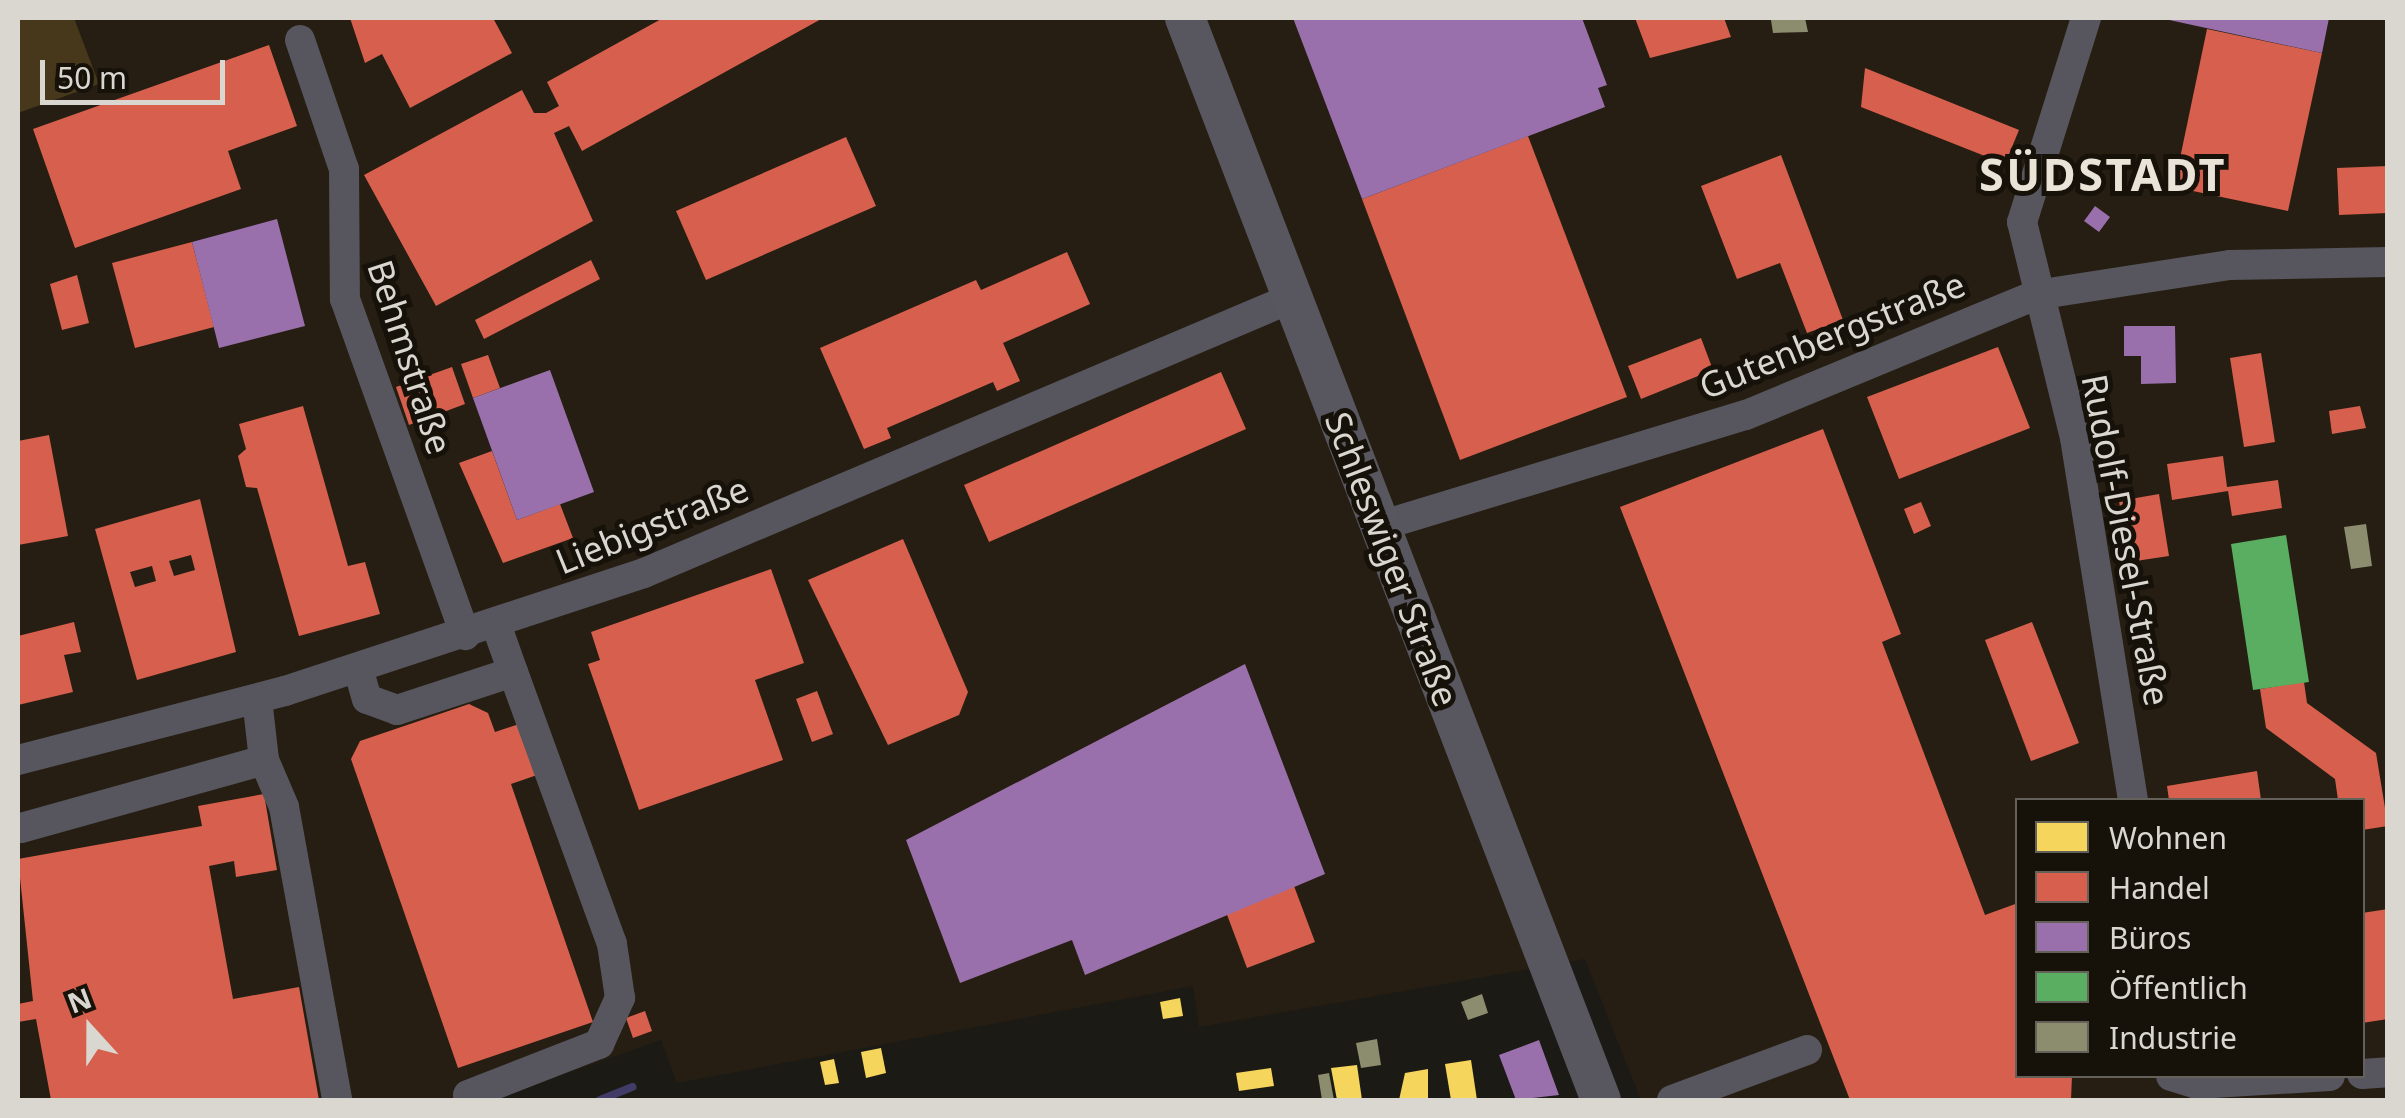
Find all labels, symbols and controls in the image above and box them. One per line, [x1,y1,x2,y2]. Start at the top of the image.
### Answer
scale bar [45,40,230,102]
text: 50 m [57,57,127,98]
district label: SÜDSTADT [1979,147,2227,201]
street label: Behmstraße [359,255,461,459]
street label: Gutenbergstraße [1693,263,1971,407]
street label: Rudolf-Diesel-Straße [2073,371,2179,709]
street label: Schleswiger Straße [1317,406,1467,712]
street label: Liebigstraße [550,467,754,583]
legend [2015,798,2365,1078]
text: Wohnen [2109,817,2227,858]
text: Handel [2109,867,2210,908]
text: Büros [2109,917,2191,958]
text: Öffentlich [2109,967,2248,1008]
north arrow [40,978,140,1078]
text: N [62,978,97,1022]
text: Industrie [2109,1017,2237,1058]

